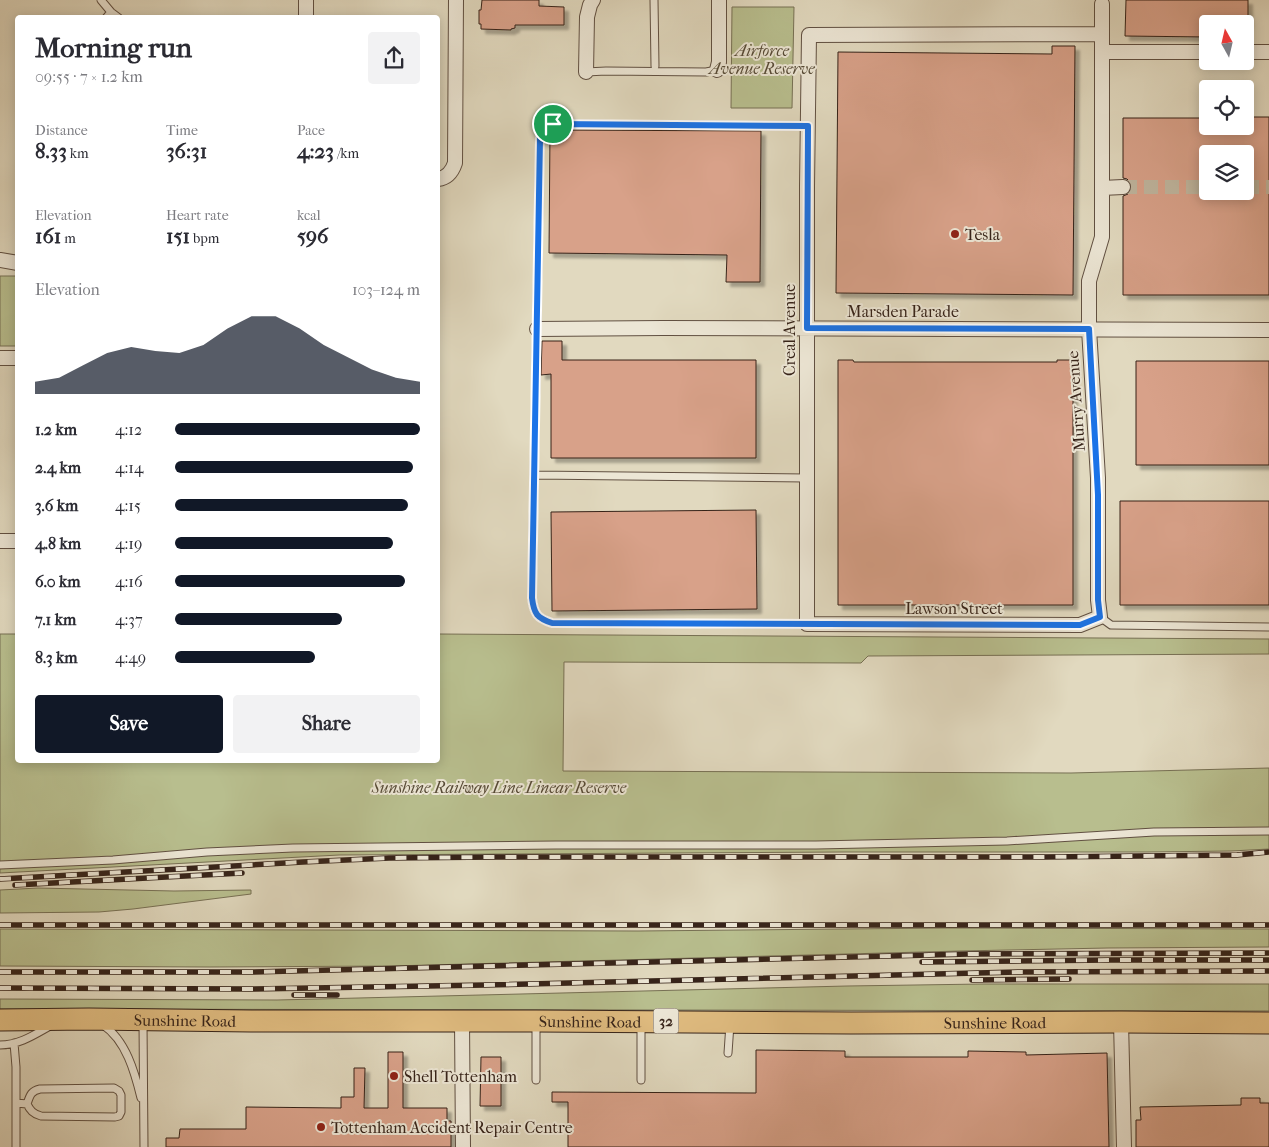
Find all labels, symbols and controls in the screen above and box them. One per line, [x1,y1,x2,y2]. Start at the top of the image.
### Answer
north arrow [1199,15,1254,70]
map controls [1199,15,1254,200]
text: Morning run [35,31,192,64]
button: share [368,32,420,84]
park label: Airforce Avenue Reserve [707,41,815,78]
text: 09:55 · 7 × 1.2 km [35,67,143,86]
button: locate [1199,80,1254,135]
pin [532,103,574,145]
icon: arrive [539,110,567,138]
text: Distance [35,122,88,139]
text: Time [166,122,198,139]
text: Pace [297,122,325,139]
text: 8.33 [35,139,67,163]
text: 36:31 [166,139,207,163]
text: 4:23 [297,139,334,163]
text: km [67,145,89,162]
text: /km [334,145,359,162]
button: layers [1199,145,1254,200]
text: Elevation [35,207,92,224]
text: Heart rate [166,207,229,224]
text: kcal [297,207,321,224]
text: 161 [35,224,61,248]
text: 151 [166,224,190,248]
text: 596 [297,224,328,248]
place label: Tesla [965,225,1001,244]
marker: Tesla [949,228,961,240]
text: m [61,230,76,247]
text: bpm [190,230,220,247]
text: Elevation [35,280,100,299]
text: 103–124 m [352,280,420,299]
street label: Creal Avenue [780,284,799,376]
street label: Marsden Parade [847,302,959,321]
street label: Murry Avenue [1063,350,1089,452]
text: 1.2 km [35,420,77,439]
text: 4:12 [115,420,142,439]
text: 2.4 km [35,458,81,477]
text: 4:14 [115,458,143,477]
text: 3.6 km [35,496,78,515]
text: 4:15 [115,496,141,515]
text: 4.8 km [35,534,81,553]
text: 4:19 [115,534,142,553]
text: 6.0 km [35,572,81,591]
text: 4:16 [115,572,143,591]
street label: Lawson Street [905,599,1003,618]
text: 7.1 km [35,610,76,629]
text: 4:37 [115,610,143,629]
text: 8.3 km [35,648,78,667]
text: 4:49 [115,648,146,667]
button: Save [35,695,223,753]
button: Share [233,695,420,753]
park label: Sunshine Railway Line Linear Reserve [371,778,627,797]
road number: 32 [654,1008,678,1034]
street label: Sunshine Road [134,1010,237,1030]
street label: Sunshine Road [539,1012,641,1031]
street label: Sunshine Road [944,1013,1046,1032]
place label: Shell Tottenham [404,1067,518,1086]
marker: Shell Tottenham [388,1070,400,1082]
place label: Tottenham Accident Repair Centre [331,1118,573,1137]
marker: Tottenham Accident Repair Centre [315,1121,327,1133]

